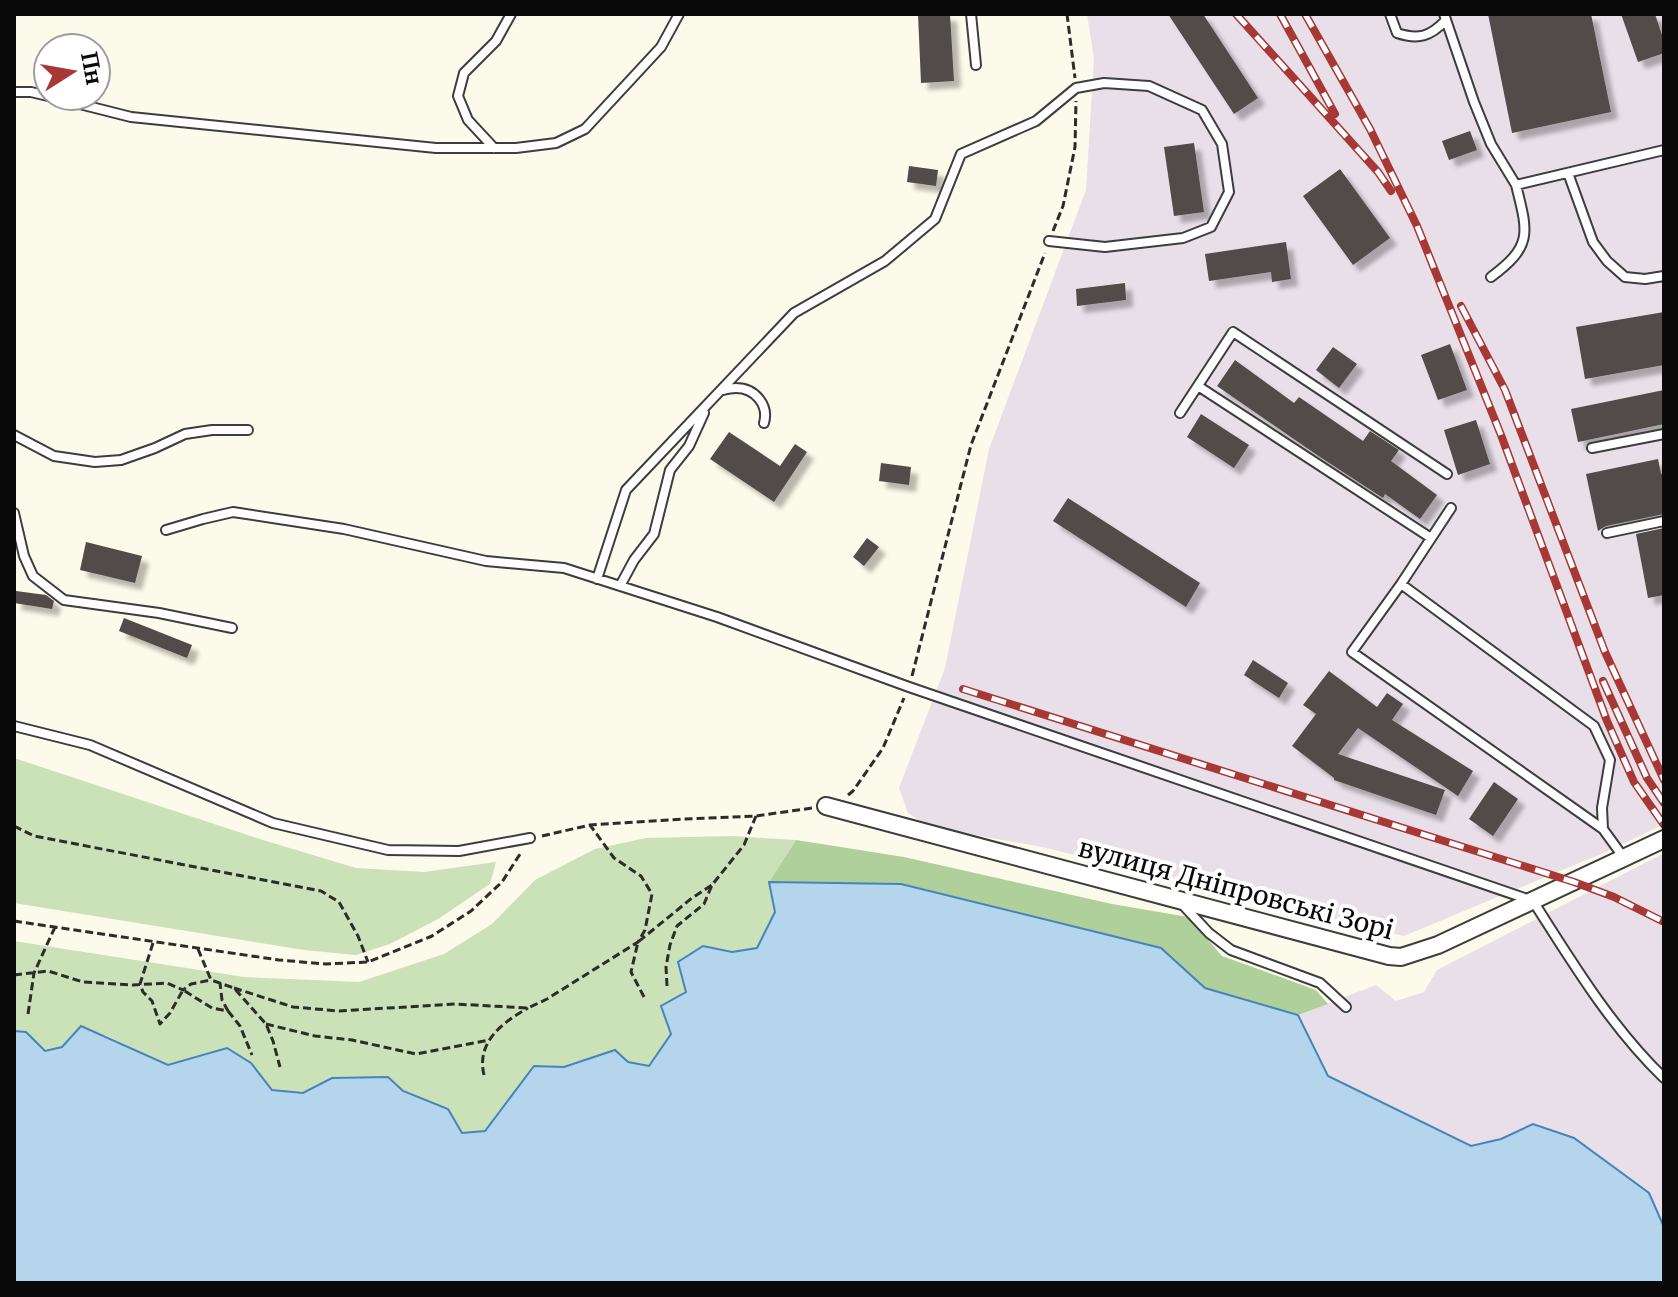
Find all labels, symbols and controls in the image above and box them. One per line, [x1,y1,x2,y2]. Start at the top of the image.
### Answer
north arrow [32,32,112,112]
text: Пн [75,49,109,87]
street label: вулиця Дніпровські Зорі [1075,831,1397,946]

